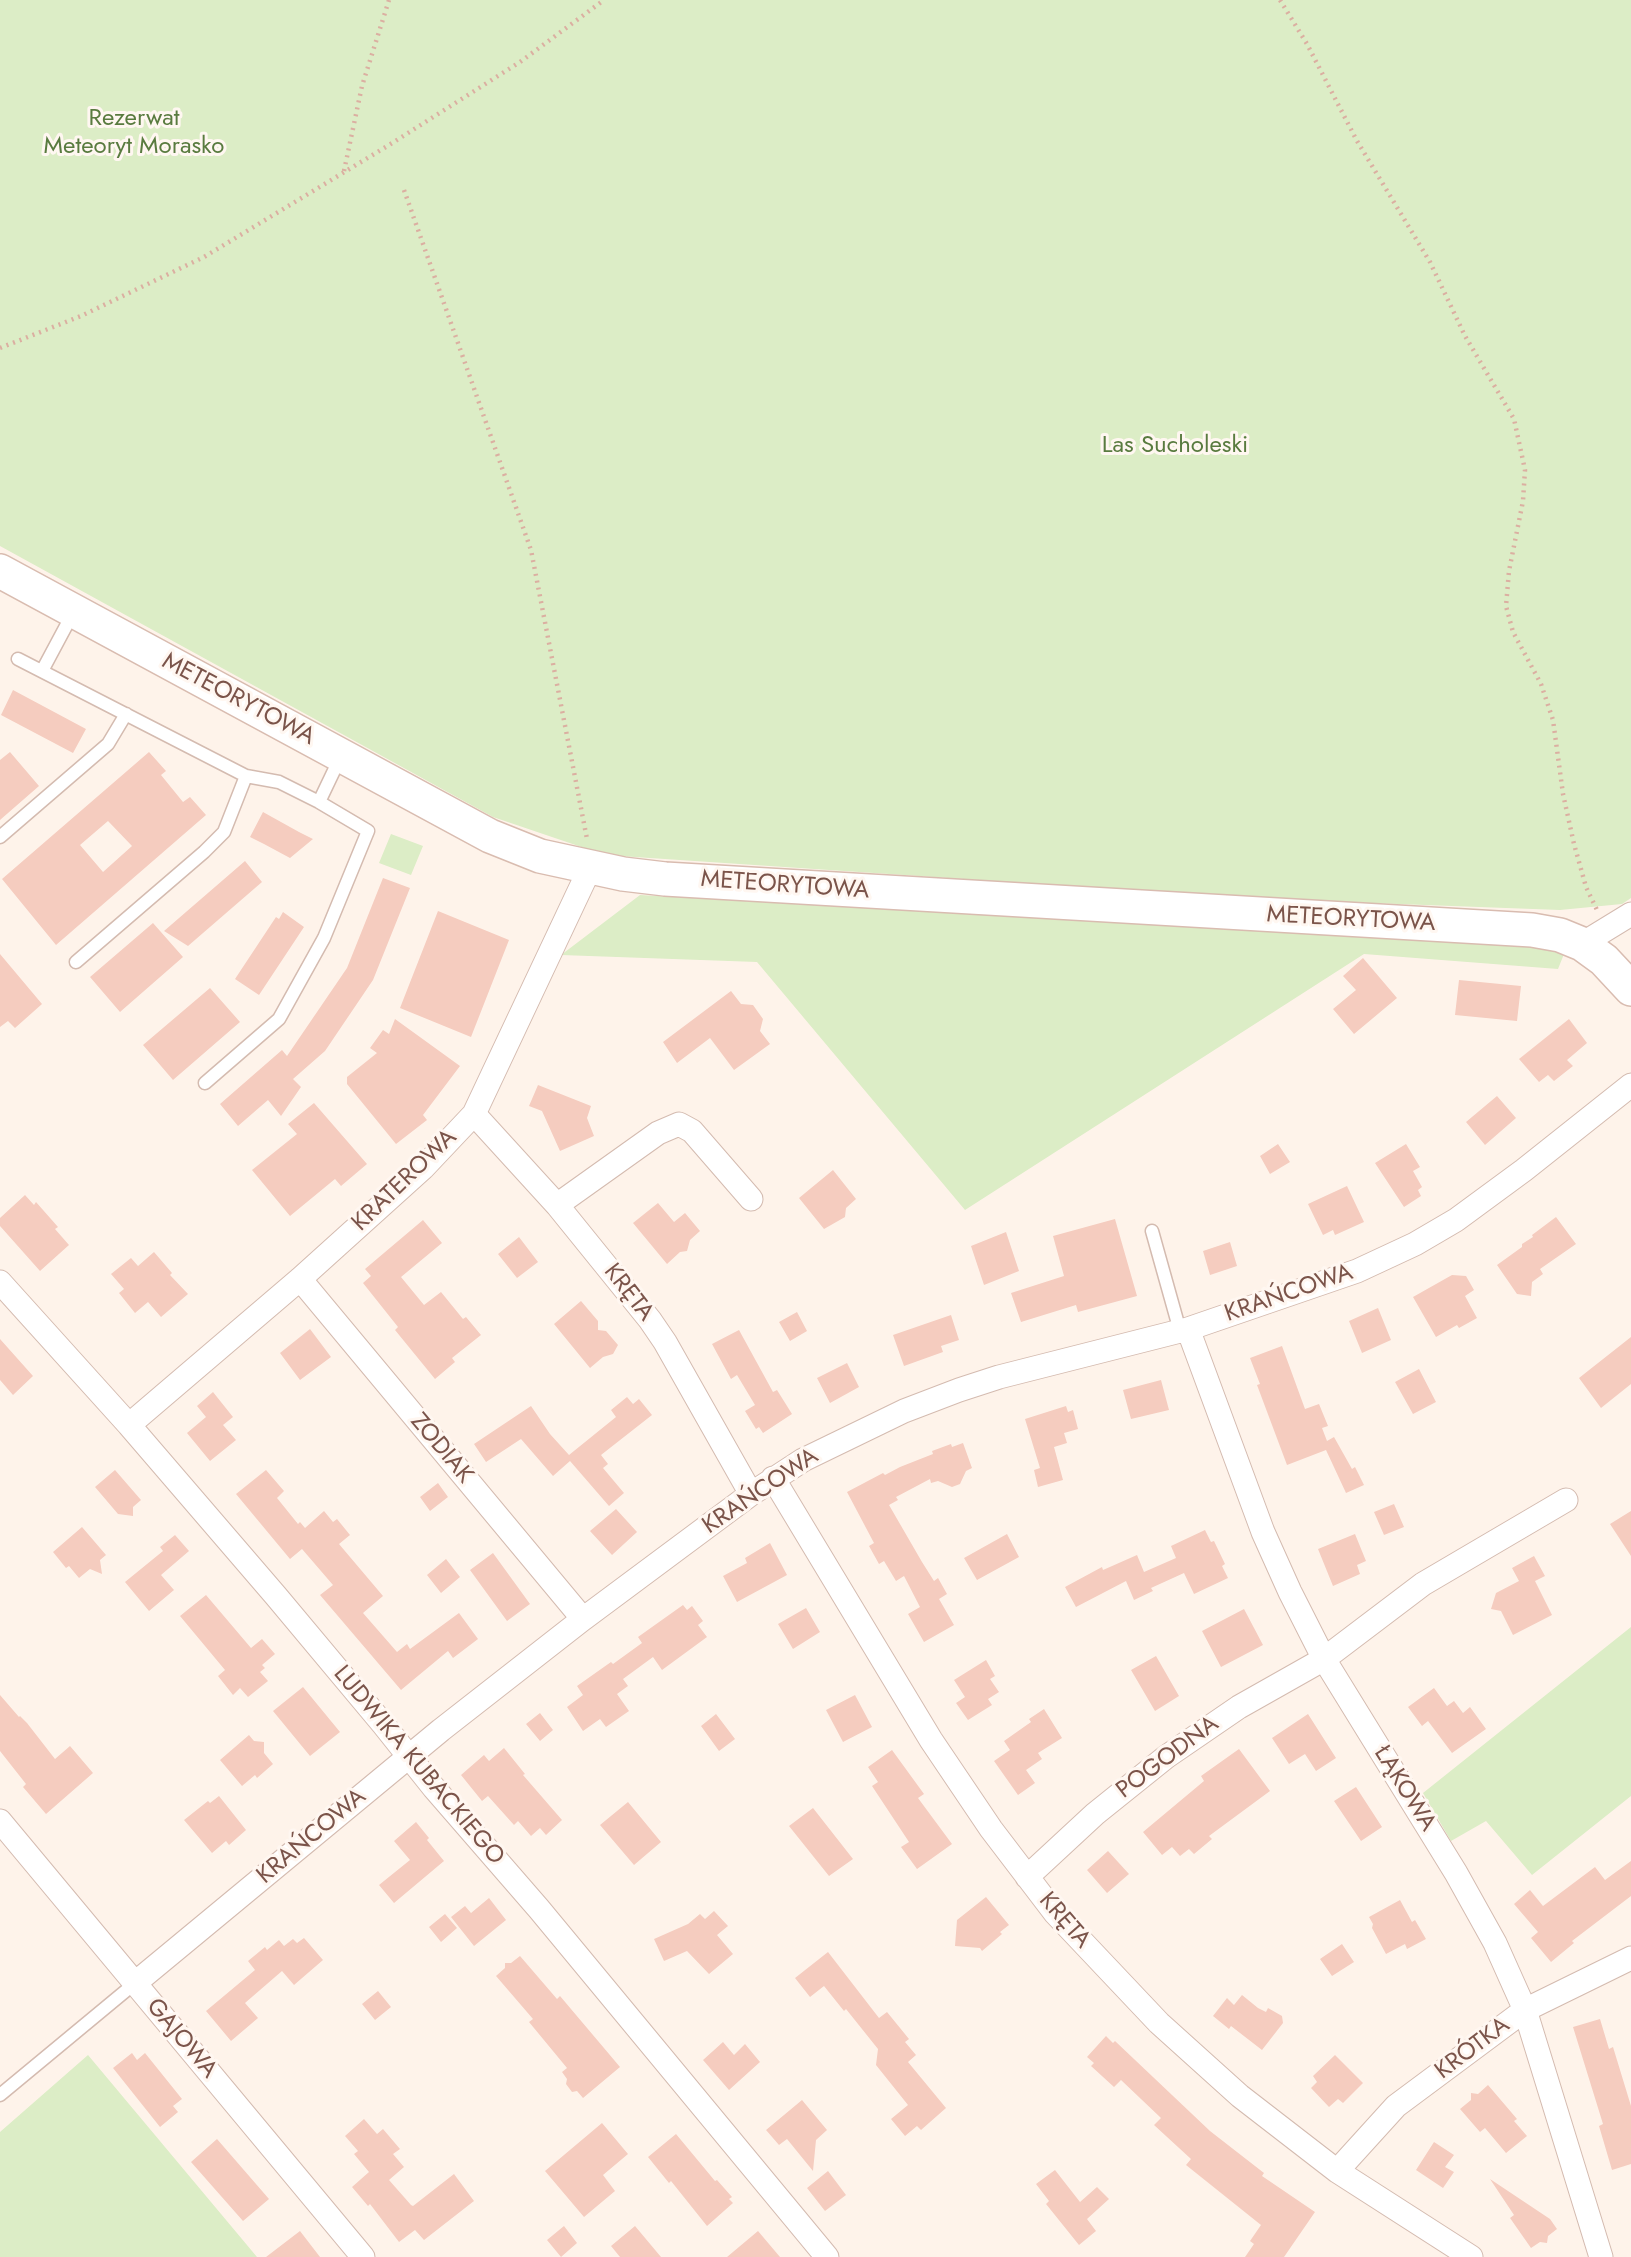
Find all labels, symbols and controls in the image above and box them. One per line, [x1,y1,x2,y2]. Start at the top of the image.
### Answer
park label: Rezerwat Meteoryt Morasko [44,105,224,161]
park label: Las Sucholeski [1102,432,1248,460]
street label: METEORYTOWA [157,648,319,752]
street label: METEORYTOWA [700,866,870,906]
street label: METEORYTOWA [1266,901,1436,939]
street label: KRATEROWA [347,1124,463,1238]
street label: KRĘTA [597,1259,659,1327]
street label: KRAŃCOWA [1221,1259,1357,1329]
street label: ZODIAK [403,1408,479,1490]
street label: KRAŃCOWA [698,1443,824,1541]
street label: LUDWIKA KUBACKIEGO [326,1661,510,1871]
street label: POGODNA [1111,1710,1225,1806]
street label: ŁĄKOWA [1367,1741,1441,1837]
street label: KRAŃCOWA [252,1783,372,1891]
street label: KRĘTA [1032,1887,1096,1955]
street label: GAJOWA [139,1993,223,2085]
street label: KRÓTKA [1430,2012,1516,2086]

